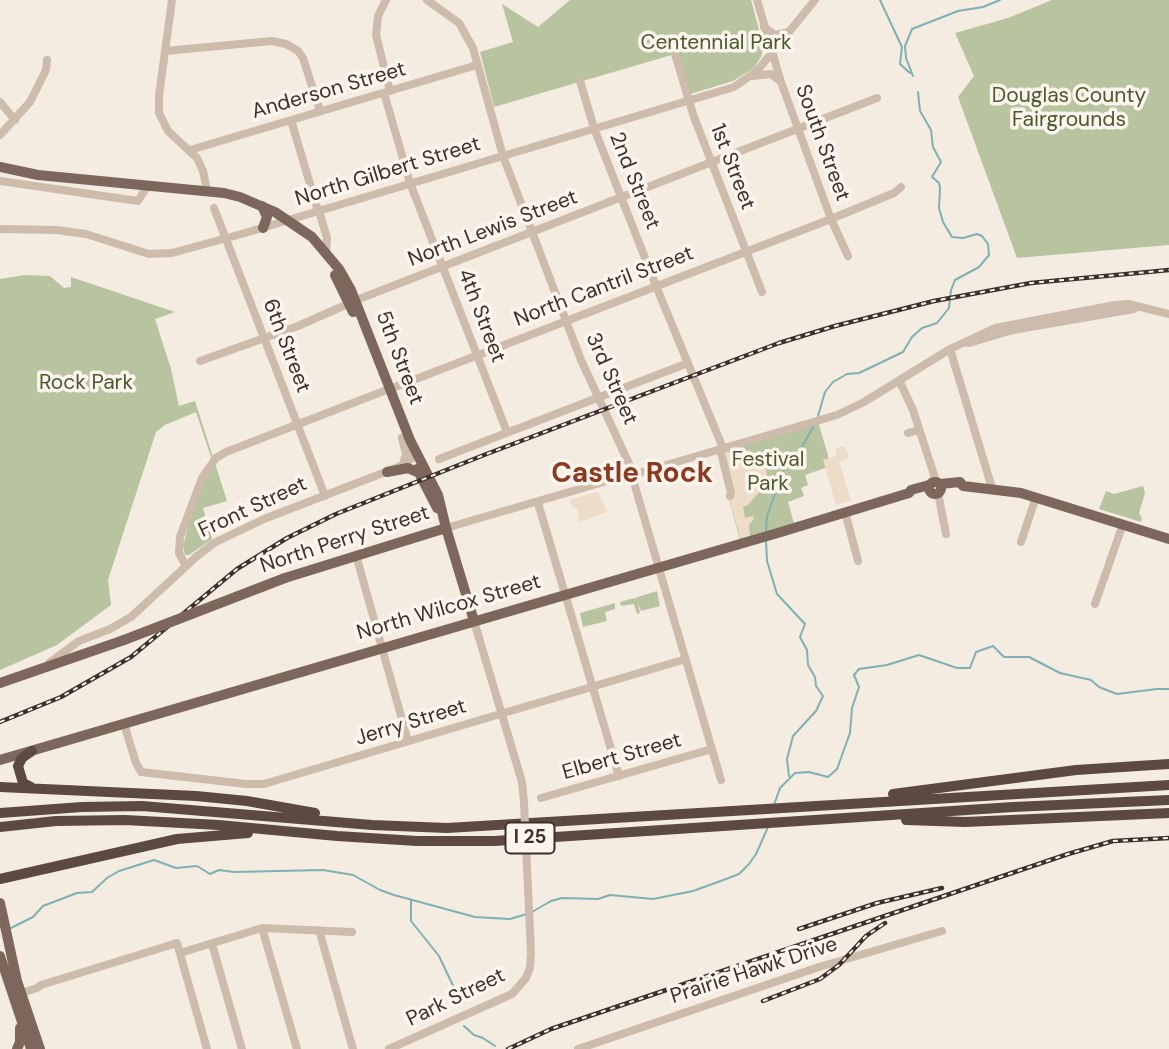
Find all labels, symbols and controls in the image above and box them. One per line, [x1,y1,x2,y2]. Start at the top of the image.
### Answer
park label: Centennial Park [640,30,792,56]
street label: Anderson Street [249,57,409,125]
street label: South Street [789,81,855,205]
park label: Douglas County Fairgrounds [992,83,1146,133]
street label: 1st Street [704,120,760,214]
street label: 2nd Street [603,129,665,233]
street label: North Gilbert Street [292,132,484,212]
street label: North Lewis Street [405,185,581,273]
street label: North Cantril Street [511,241,697,333]
street label: 4th Street [452,266,510,366]
street label: 6th Street [257,295,315,397]
street label: 5th Street [370,308,428,408]
street label: 3rd Street [580,329,642,429]
park label: Rock Park [39,370,133,396]
park label: Festival Park [732,447,804,497]
district label: Castle Rock [551,458,713,492]
street label: Front Street [195,472,311,544]
street label: North Perry Street [257,501,433,579]
street label: North Wilcox Street [354,570,544,646]
street label: Jerry Street [352,694,470,752]
street label: Elbert Street [560,728,684,786]
road number: I 25 [505,822,554,853]
street label: Prairie Hawk Drive [667,932,841,1010]
street label: Park Street [403,963,509,1033]

